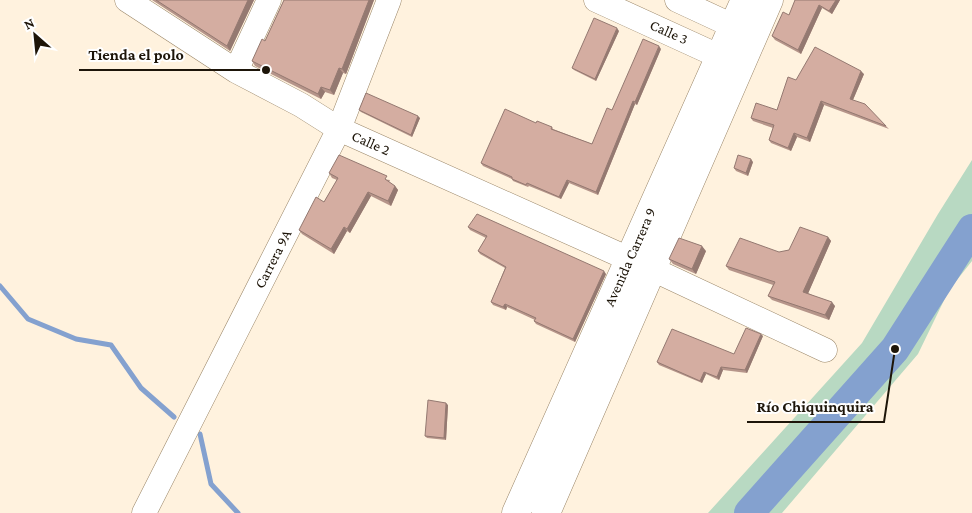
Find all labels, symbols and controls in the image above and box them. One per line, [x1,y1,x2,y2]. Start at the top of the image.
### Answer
north arrow [10,10,60,60]
text: N [21,14,37,33]
street label: Calle 3 [647,17,691,47]
callout: Tienda el polo [79,39,194,70]
text: Tienda el polo [88,46,184,63]
street label: Calle 2 [349,128,393,158]
street label: Avenida Carrera 9 [601,205,659,309]
street label: Carrera 9A [251,227,295,291]
callout: Río Chiquinquira [747,391,884,422]
text: Río Chiquinquira [757,398,874,415]

